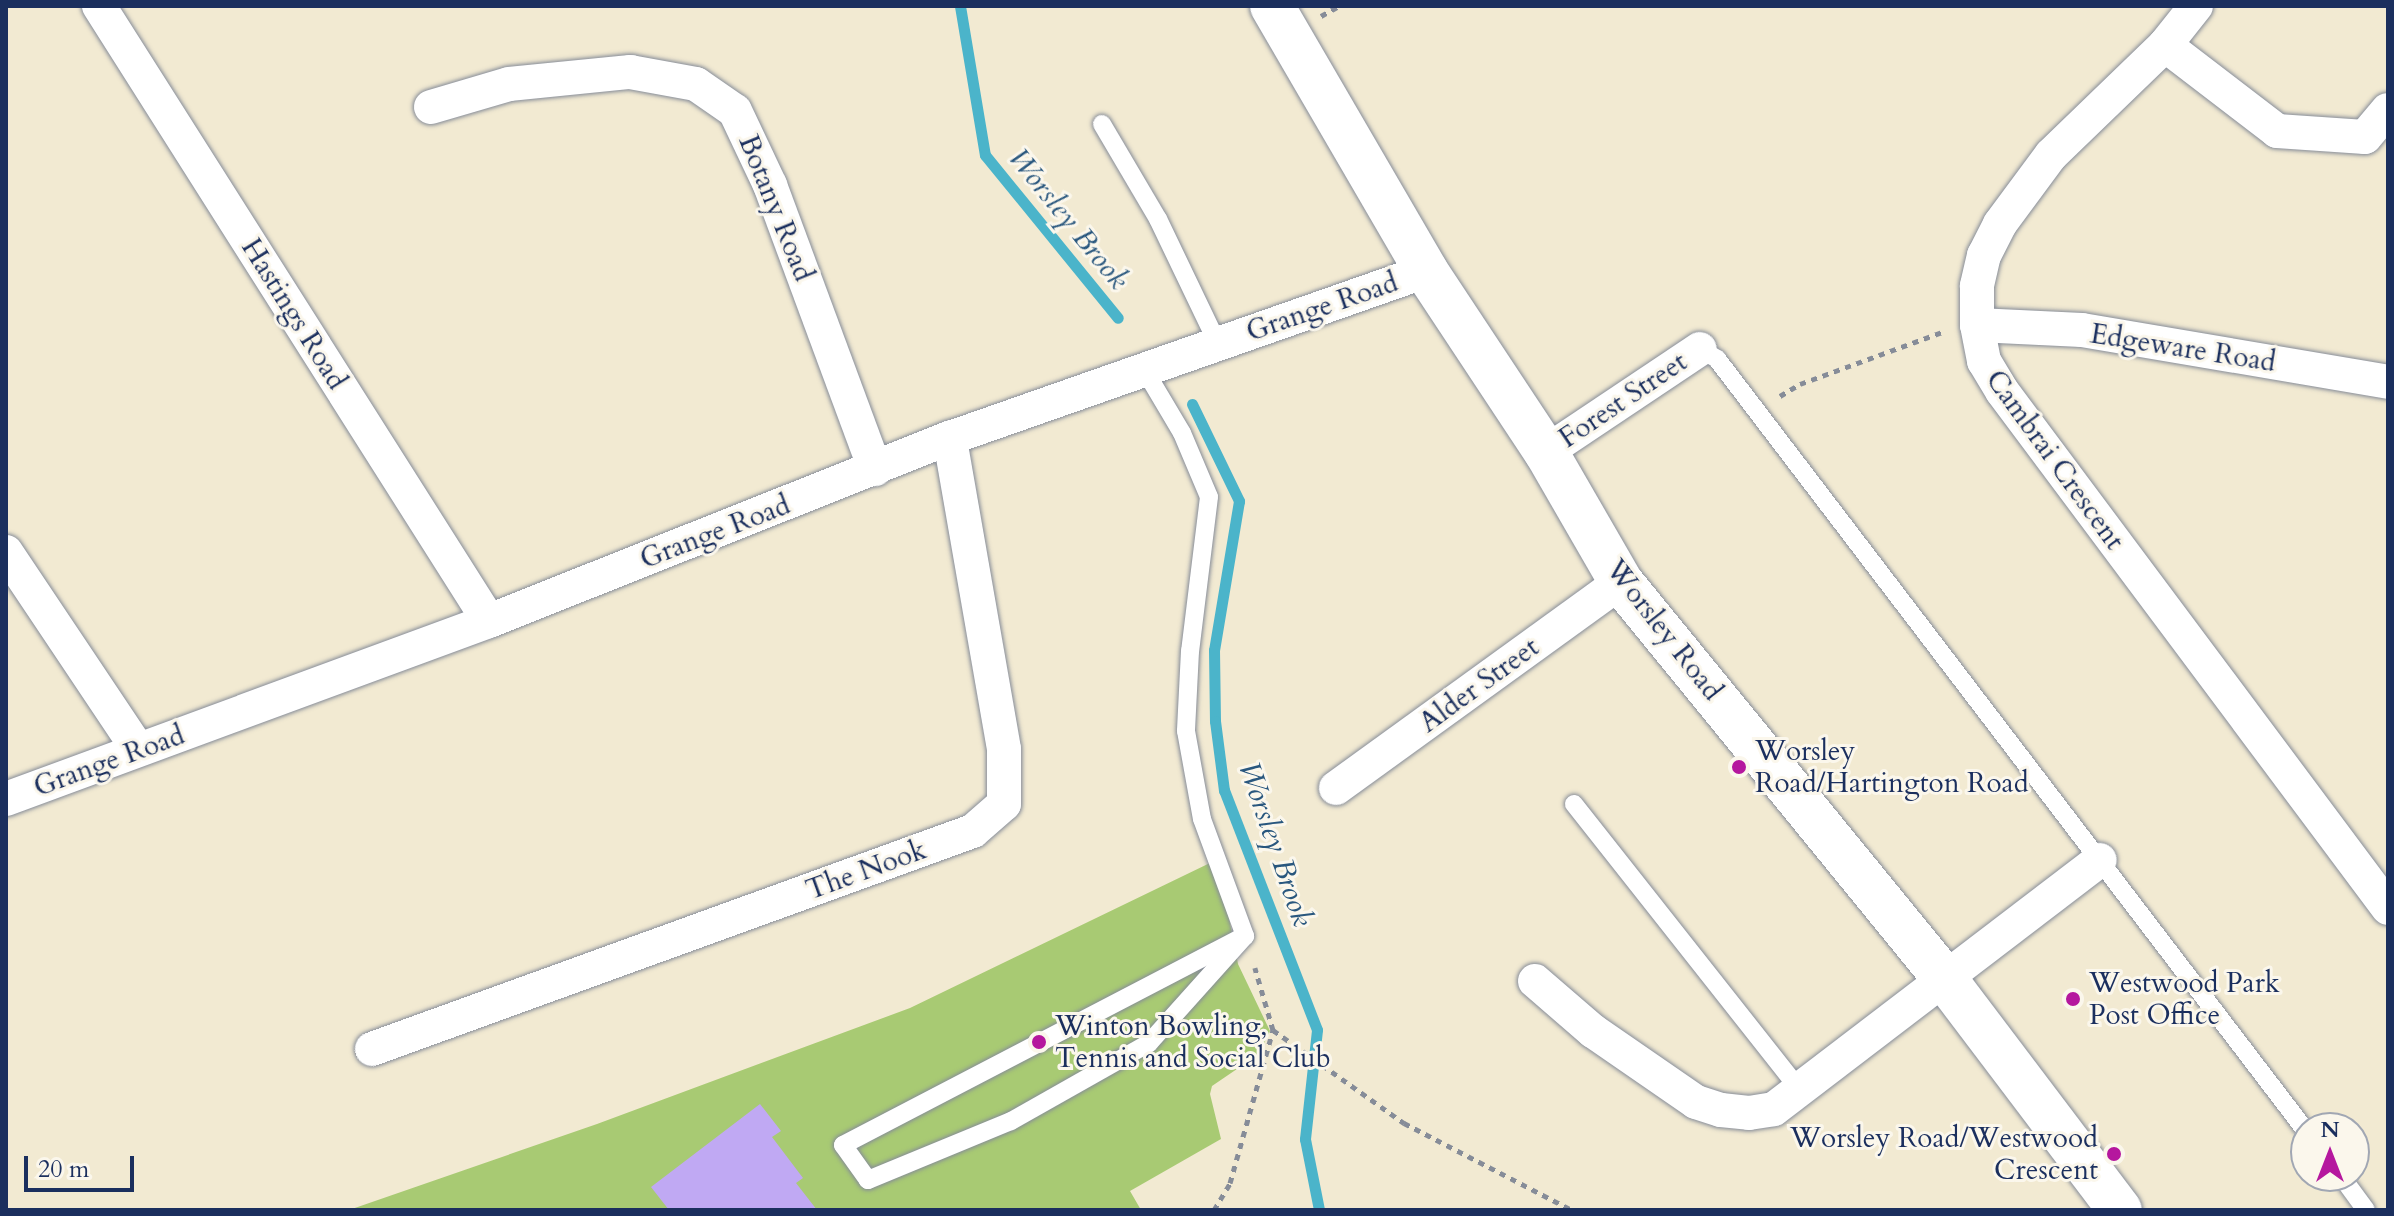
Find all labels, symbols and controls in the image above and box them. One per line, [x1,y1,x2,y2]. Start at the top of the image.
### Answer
street label: Botany Road [731,130,821,286]
water label: Worsley Brook [1000,141,1136,297]
street label: Hastings Road [234,232,354,396]
street label: Grange Road [1242,265,1402,349]
street label: Edgeware Road [2088,317,2278,379]
street label: Forest Street [1553,345,1693,455]
street label: Cambrai Crescent [1979,364,2131,556]
street label: Grange Road [635,488,795,576]
street label: Worsley Road [1599,553,1729,707]
street label: Alder Street [1413,630,1545,740]
street label: Grange Road [29,718,189,804]
place label: Worsley Road/Hartington Road [1755,734,2029,800]
water label: Worsley Brook [1230,757,1320,931]
marker: Worsley Road/Hartington Road [1730,758,1748,776]
street label: The Nook [801,833,931,907]
place label: Westwood Park Post Office [2089,966,2280,1032]
marker: Westwood Park Post Office [2064,990,2082,1008]
place label: Winton Bowling, Tennis and Social Club [1055,1009,1331,1075]
marker: Winton Bowling, Tennis and Social Club [1030,1033,1048,1051]
north arrow [2290,1112,2370,1192]
text: N [2320,1115,2340,1145]
place label: Worsley Road/Westwood Crescent [1790,1121,2098,1187]
scale bar [28,1140,138,1190]
marker: Worsley Road/Westwood Crescent [2105,1145,2123,1163]
text: 20 m [38,1153,89,1186]

